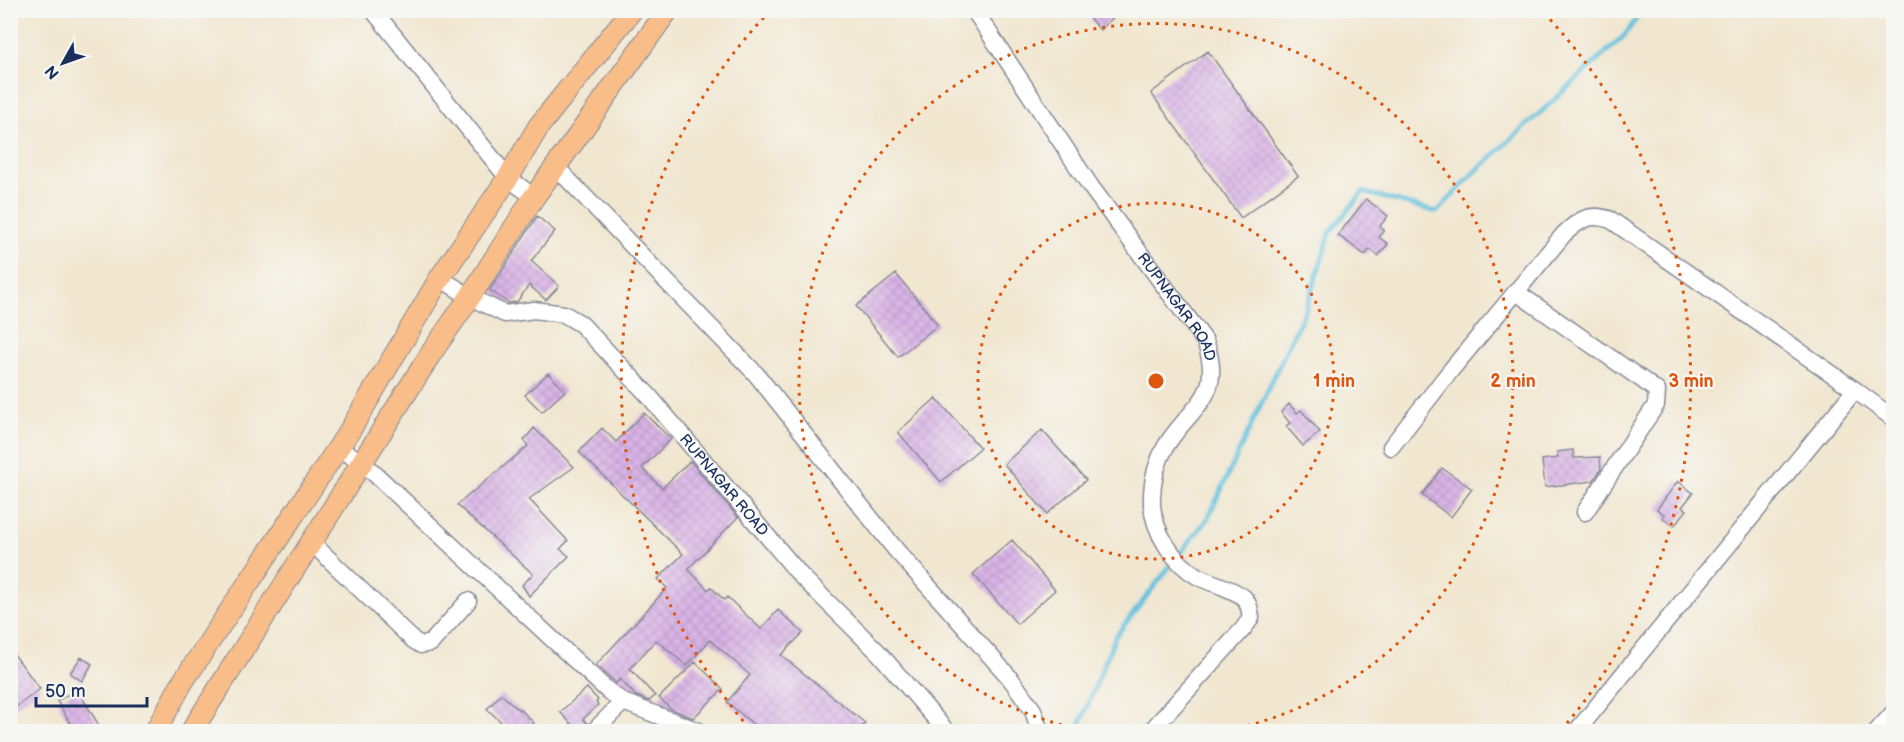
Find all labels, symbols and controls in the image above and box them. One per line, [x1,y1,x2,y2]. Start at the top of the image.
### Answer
north arrow [33,33,93,93]
text: N [42,61,64,82]
street label: RUPNAGAR ROAD [1133,249,1220,363]
centre of rings [1146,371,1166,391]
text: 1 min [1313,371,1355,392]
text: 2 min [1490,371,1536,392]
text: 3 min [1668,371,1714,392]
street label: RUPNAGAR ROAD [676,430,773,540]
scale bar [36,670,147,708]
text: 50 m [45,681,86,702]

